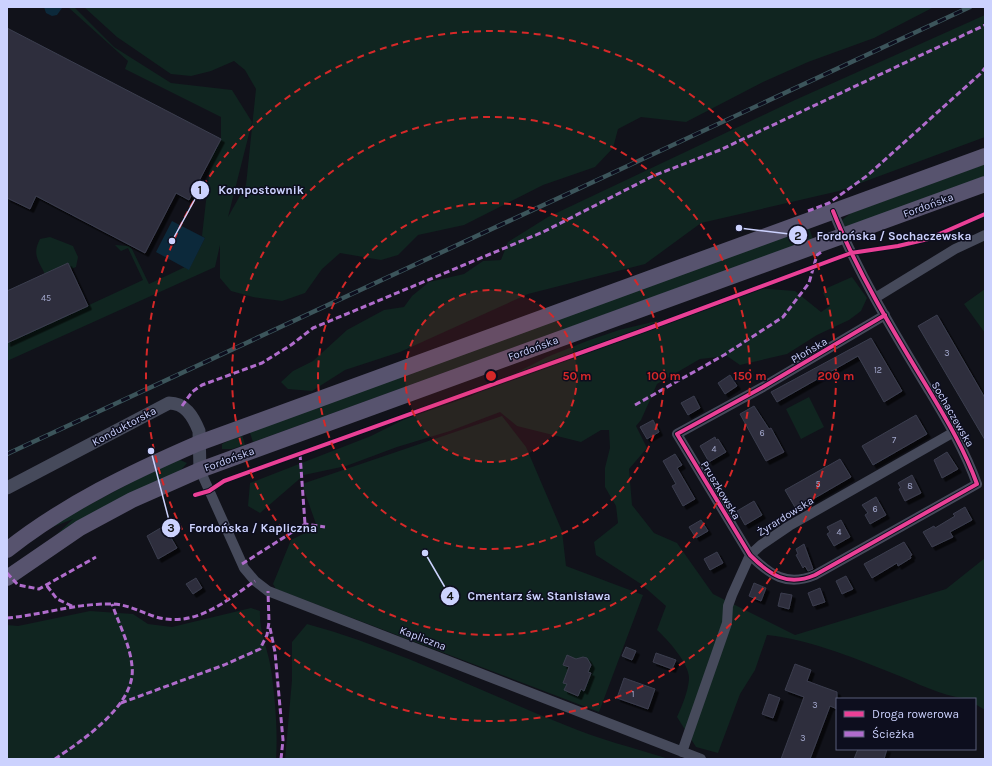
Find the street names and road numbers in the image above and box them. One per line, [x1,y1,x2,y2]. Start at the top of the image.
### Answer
street label: Fordońska [901,190,955,221]
street label: Fordońska [506,333,560,364]
street label: Płońska [789,335,830,366]
street label: Sochaczewska [929,379,977,449]
street label: Konduktorska [90,404,159,449]
street label: Fordońska [202,444,256,475]
street label: Pruszkowska [698,459,743,522]
street label: Żyrardowska [754,493,816,539]
street label: Kapliczna [398,624,448,653]

